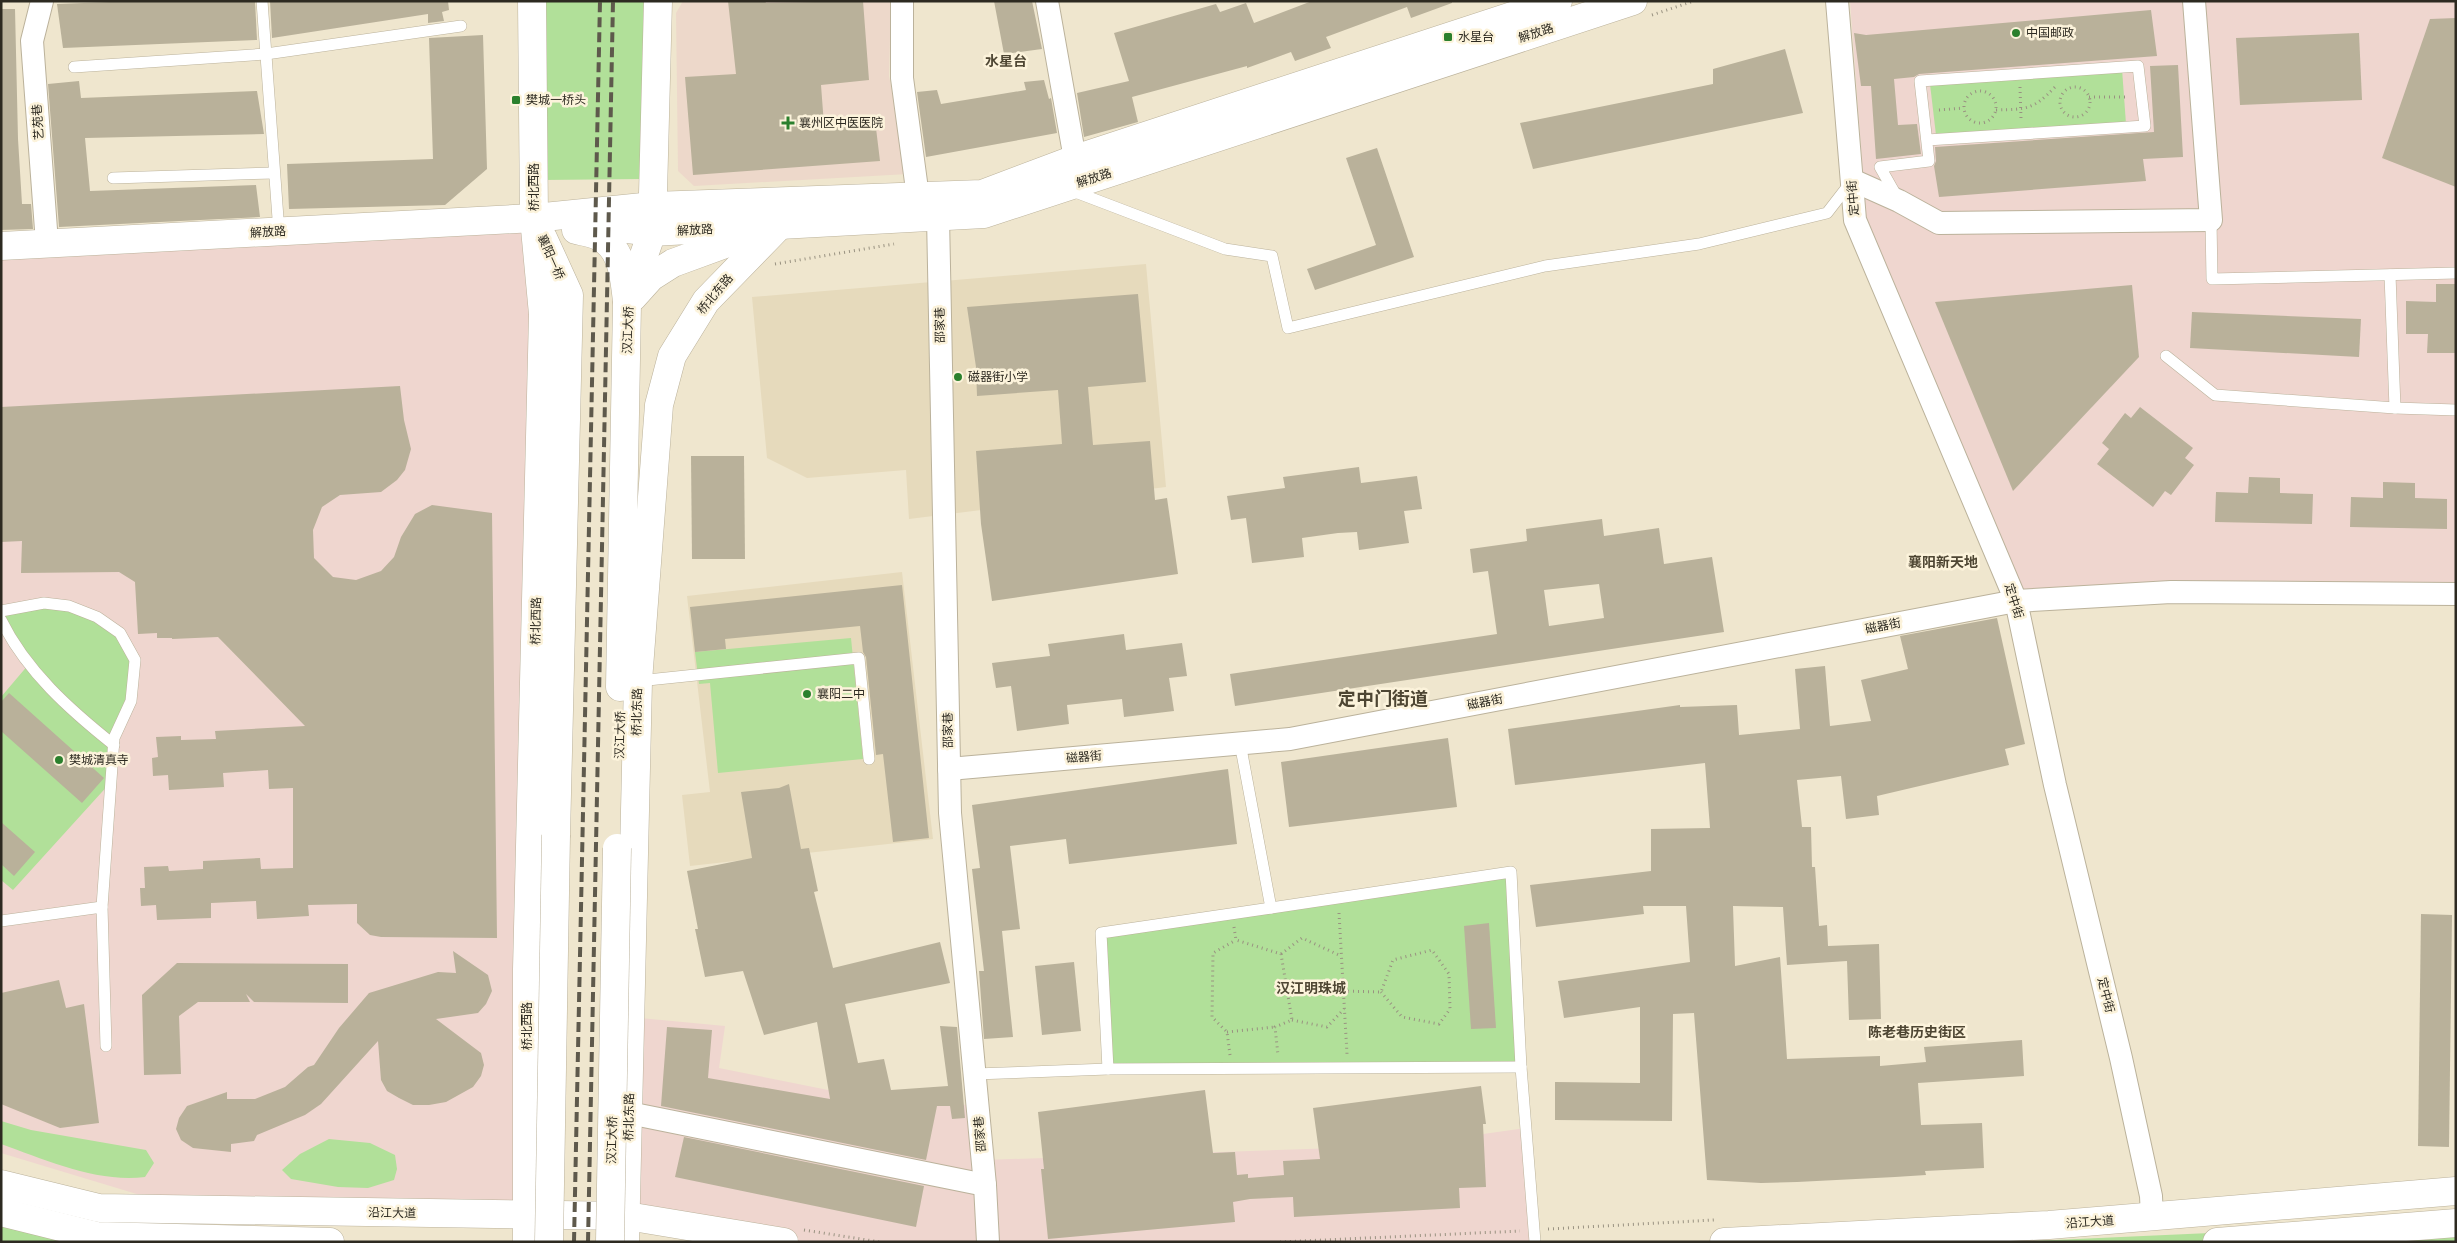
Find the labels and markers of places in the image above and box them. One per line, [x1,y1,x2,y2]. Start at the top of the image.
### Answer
place label: 中国邮政 [2026,25,2074,40]
marker: 中国邮政 [2010,27,2022,39]
place label: 水星台 [1458,29,1494,44]
marker: 水星台 [1442,31,1454,43]
place label: 樊城一桥头 [526,92,586,107]
marker: 樊城一桥头 [510,94,522,106]
place label: 襄州区中医医院 [799,115,883,130]
marker: 襄州区中医医院 [781,116,795,130]
place label: 磁器街小学 [968,369,1028,384]
marker: 磁器街小学 [952,371,964,383]
place label: 襄阳二中 [817,686,865,701]
marker: 襄阳二中 [801,688,813,700]
place label: 樊城清真寺 [69,752,129,767]
marker: 樊城清真寺 [53,754,65,766]

